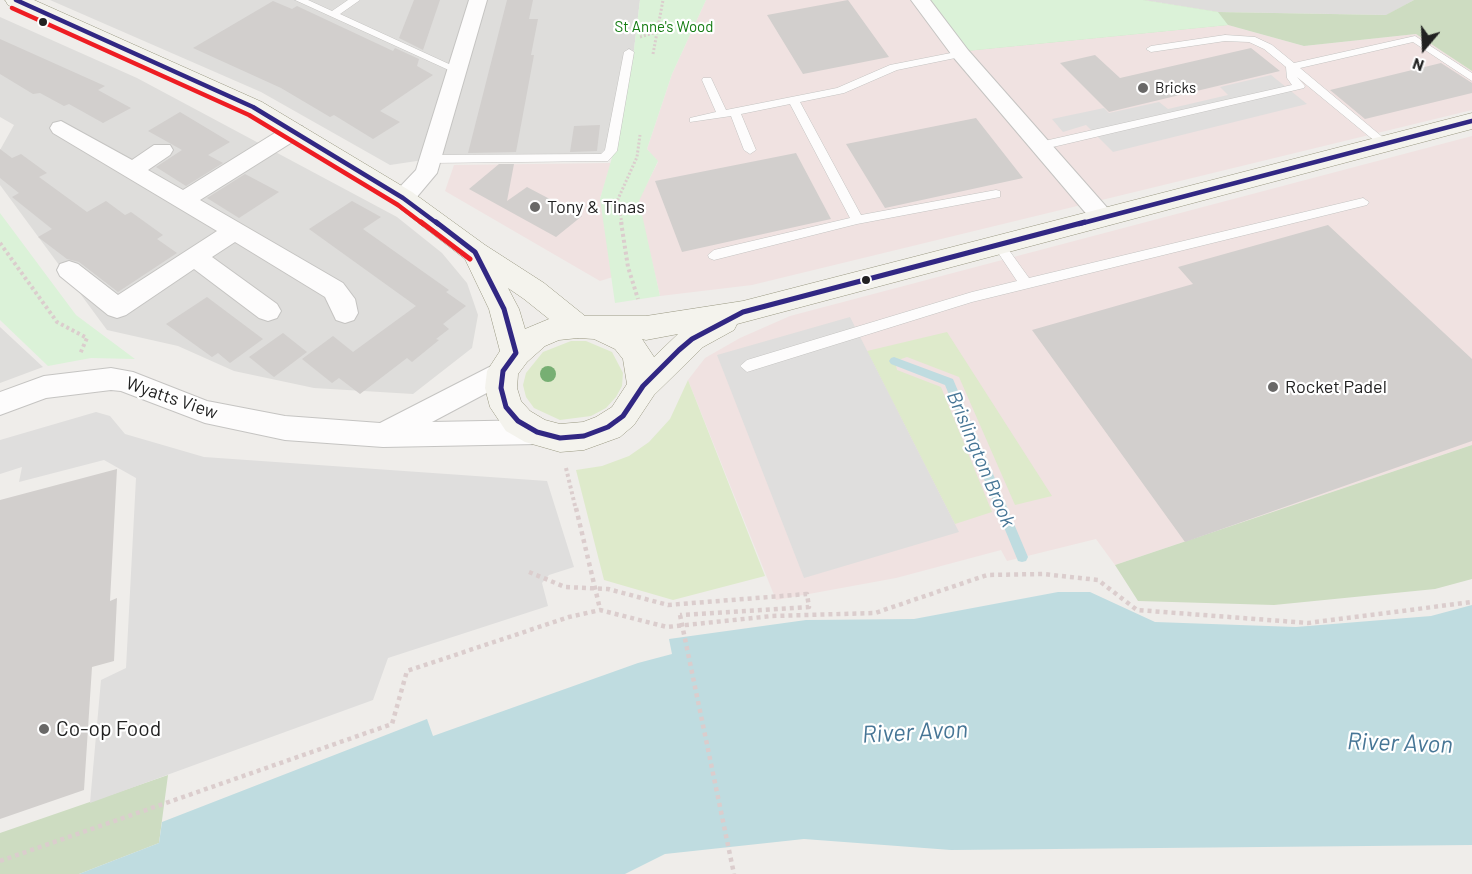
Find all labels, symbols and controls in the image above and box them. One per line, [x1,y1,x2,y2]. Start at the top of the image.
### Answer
unlabelled marker [37,16,49,28]
park label: St Anne's Wood [615,18,713,36]
north arrow [1394,18,1454,78]
text: N [1410,55,1426,76]
place label: Bricks [1155,79,1196,97]
marker: Bricks [1136,81,1150,95]
place label: Tony & Tinas [547,196,645,218]
marker: Tony & Tinas [528,200,542,214]
unlabelled marker [860,274,872,286]
street label: Wyatts View [123,372,221,424]
place label: Rocket Padel [1285,376,1387,398]
marker: Rocket Padel [1266,380,1280,394]
water label: Brislington Brook [942,387,1020,531]
water label: River Avon [861,715,969,749]
place label: Co-op Food [56,716,161,742]
marker: Co-op Food [37,722,51,736]
water label: River Avon [1347,727,1453,759]

